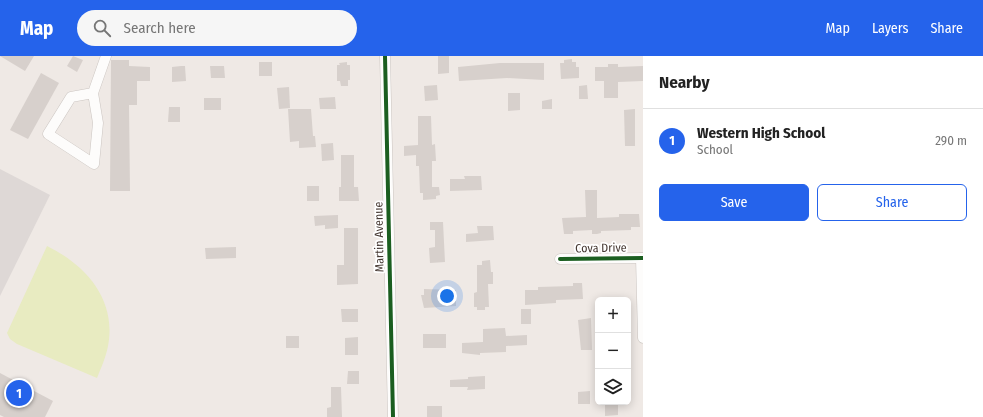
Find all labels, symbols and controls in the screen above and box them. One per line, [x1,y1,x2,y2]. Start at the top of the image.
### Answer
search box [77,10,357,46]
text: Map [20,17,53,40]
icon: search [91,17,113,39]
text: Search here [123,19,196,37]
text: Map [826,20,850,37]
text: Layers [872,20,908,37]
text: Share [930,20,963,37]
text: Nearby [659,72,710,93]
text: Western High School [697,124,825,142]
text: 1 [669,133,675,148]
text: 290 m [935,133,967,148]
text: School [697,142,733,157]
button: Save [659,184,809,221]
button: Share [817,184,967,221]
street label: Martin Avenue [371,201,387,272]
street label: Cova Drive [575,241,627,255]
your location [437,286,457,306]
map controls [595,297,631,405]
button: + [595,297,631,333]
button: − [595,333,631,369]
button: layers [595,369,631,405]
pin: 1 [6,378,32,408]

